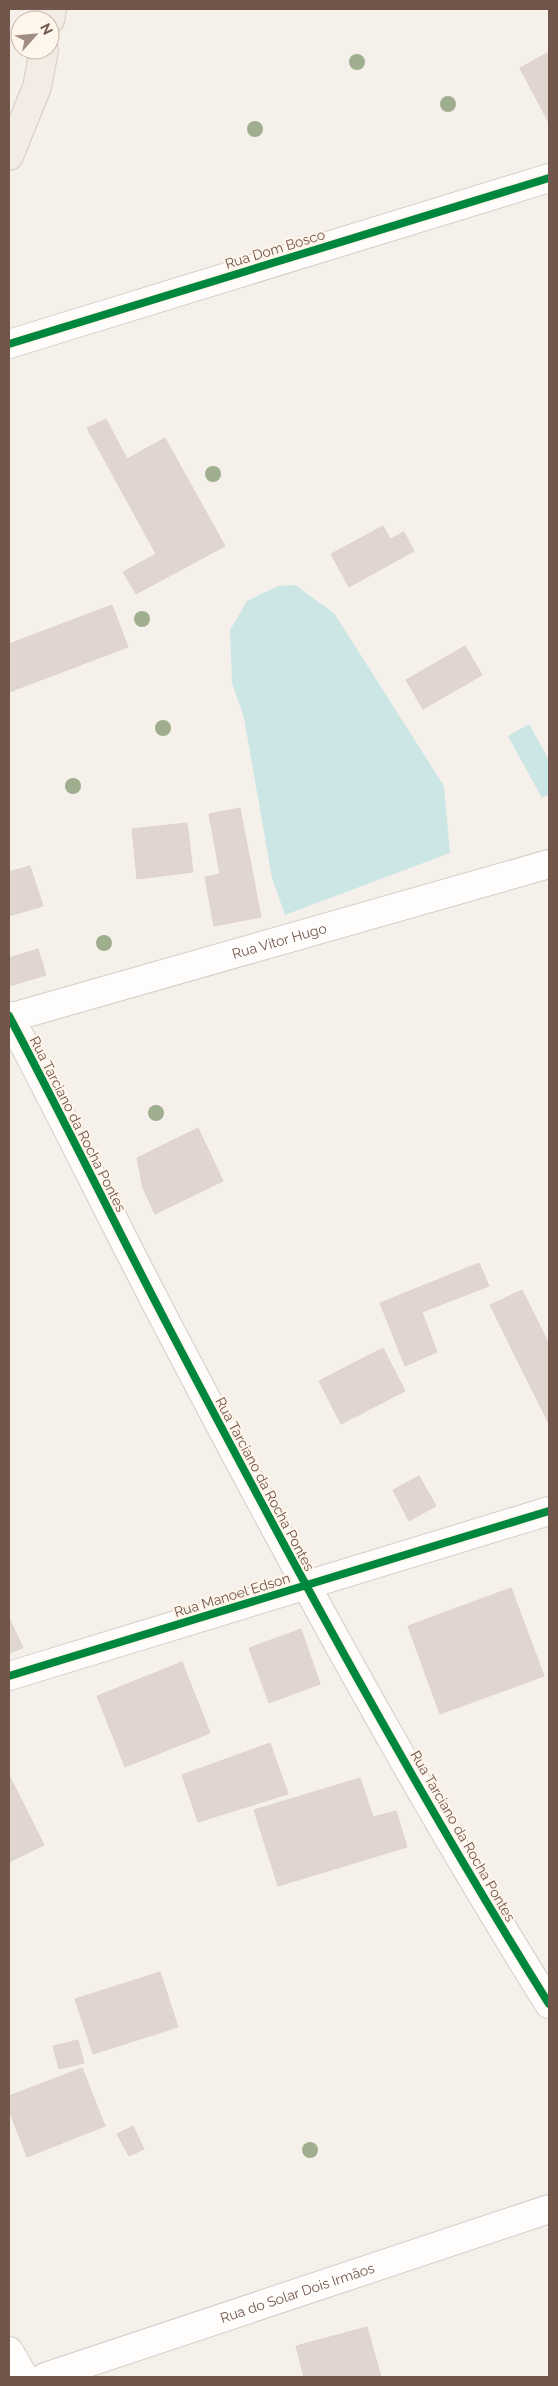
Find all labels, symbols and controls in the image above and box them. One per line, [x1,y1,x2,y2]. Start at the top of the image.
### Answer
north arrow [10,10,60,60]
text: N [37,21,56,37]
street label: Rua Dom Bosco [223,226,327,272]
street label: Rua Vitor Hugo [230,920,328,962]
street label: Rua Tarciano da Rocha Pontes [27,1034,129,1215]
street label: Rua Tarciano da Rocha Pontes [212,1394,318,1574]
street label: Rua Manoel Edson [172,1570,292,1620]
street label: Rua Tarciano da Rocha Pontes [407,1748,519,1925]
street label: Rua do Solar Dois Irmãos [218,2260,377,2326]

